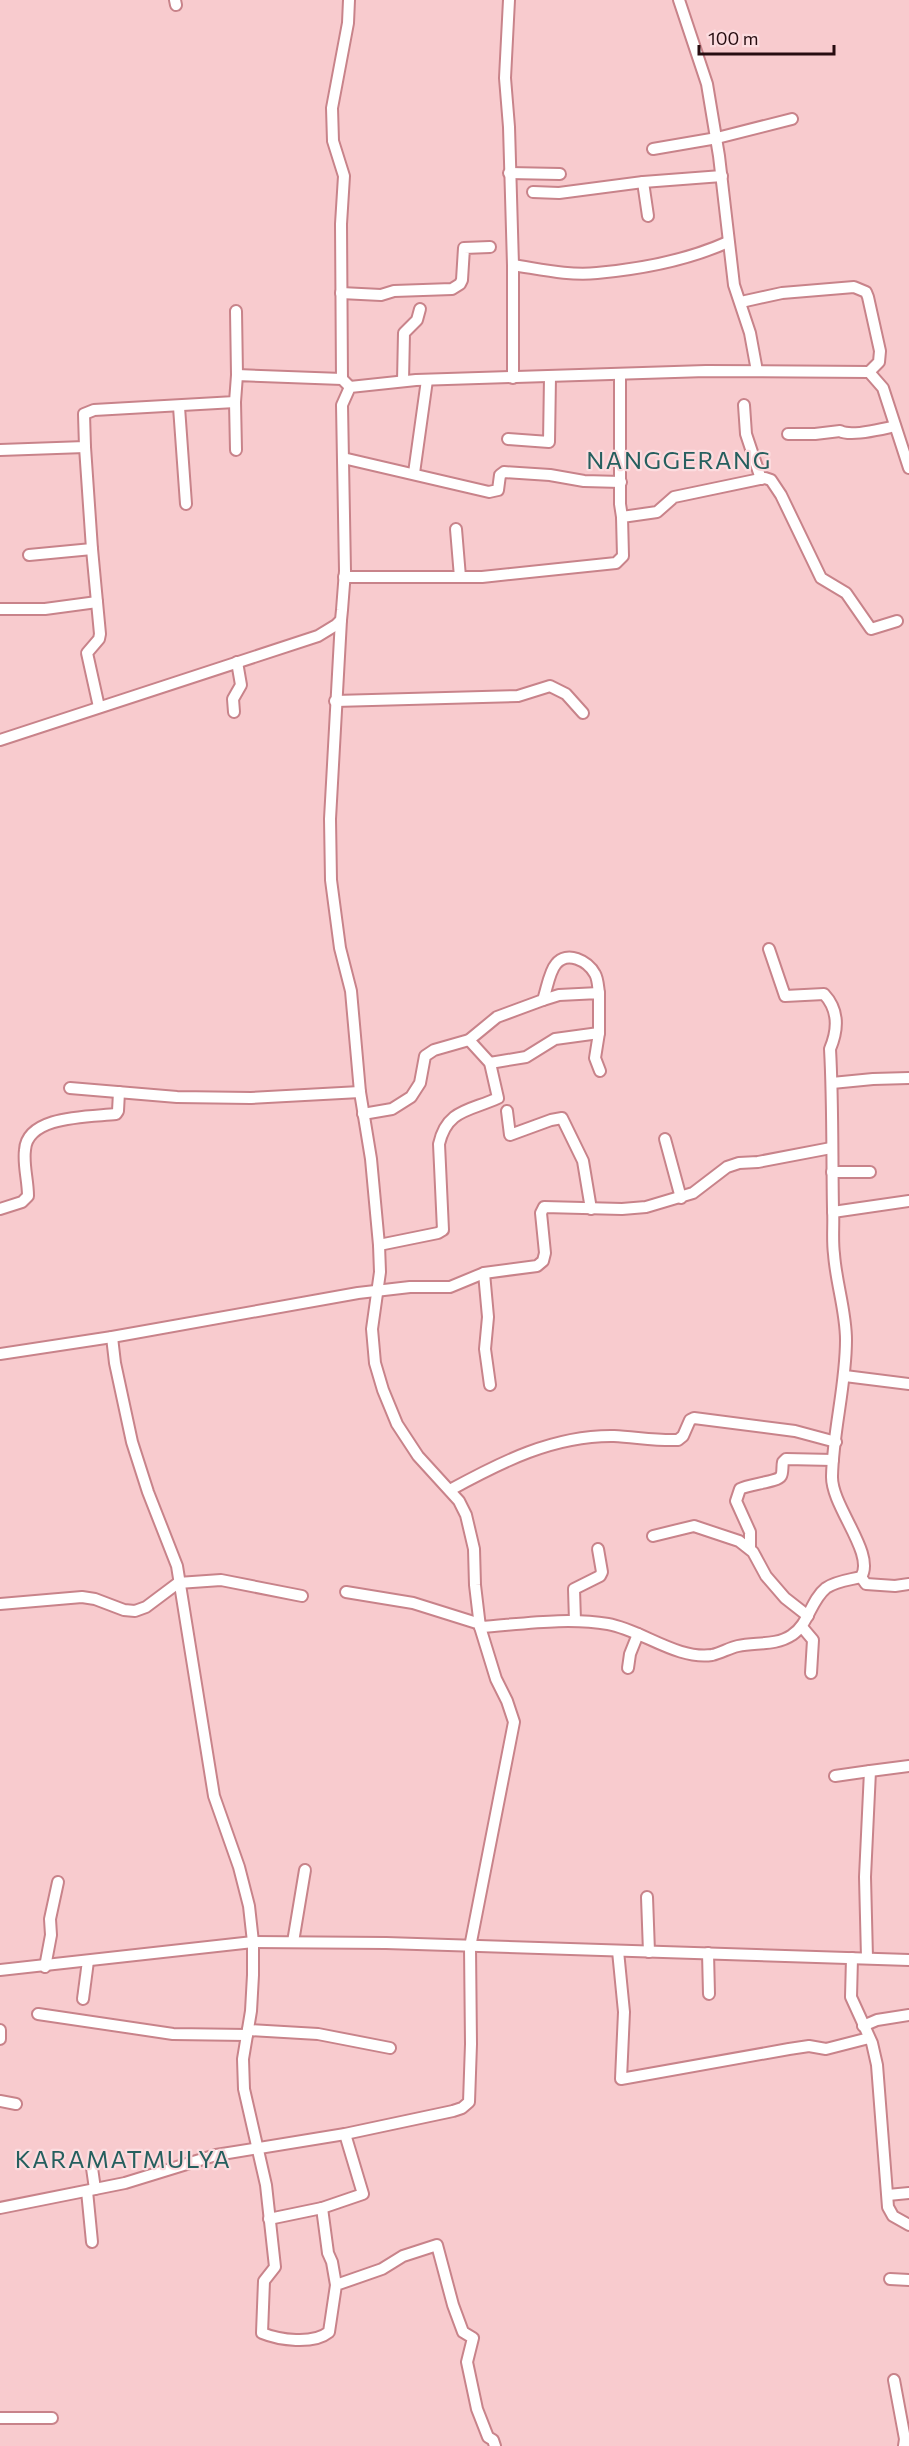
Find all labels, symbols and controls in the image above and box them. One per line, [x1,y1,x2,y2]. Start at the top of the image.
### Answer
scale bar [699,18,834,56]
text: 100 m [708,27,758,49]
district label: NANGGERANG [586,445,772,474]
district label: KARAMATMULYA [15,2144,231,2173]

